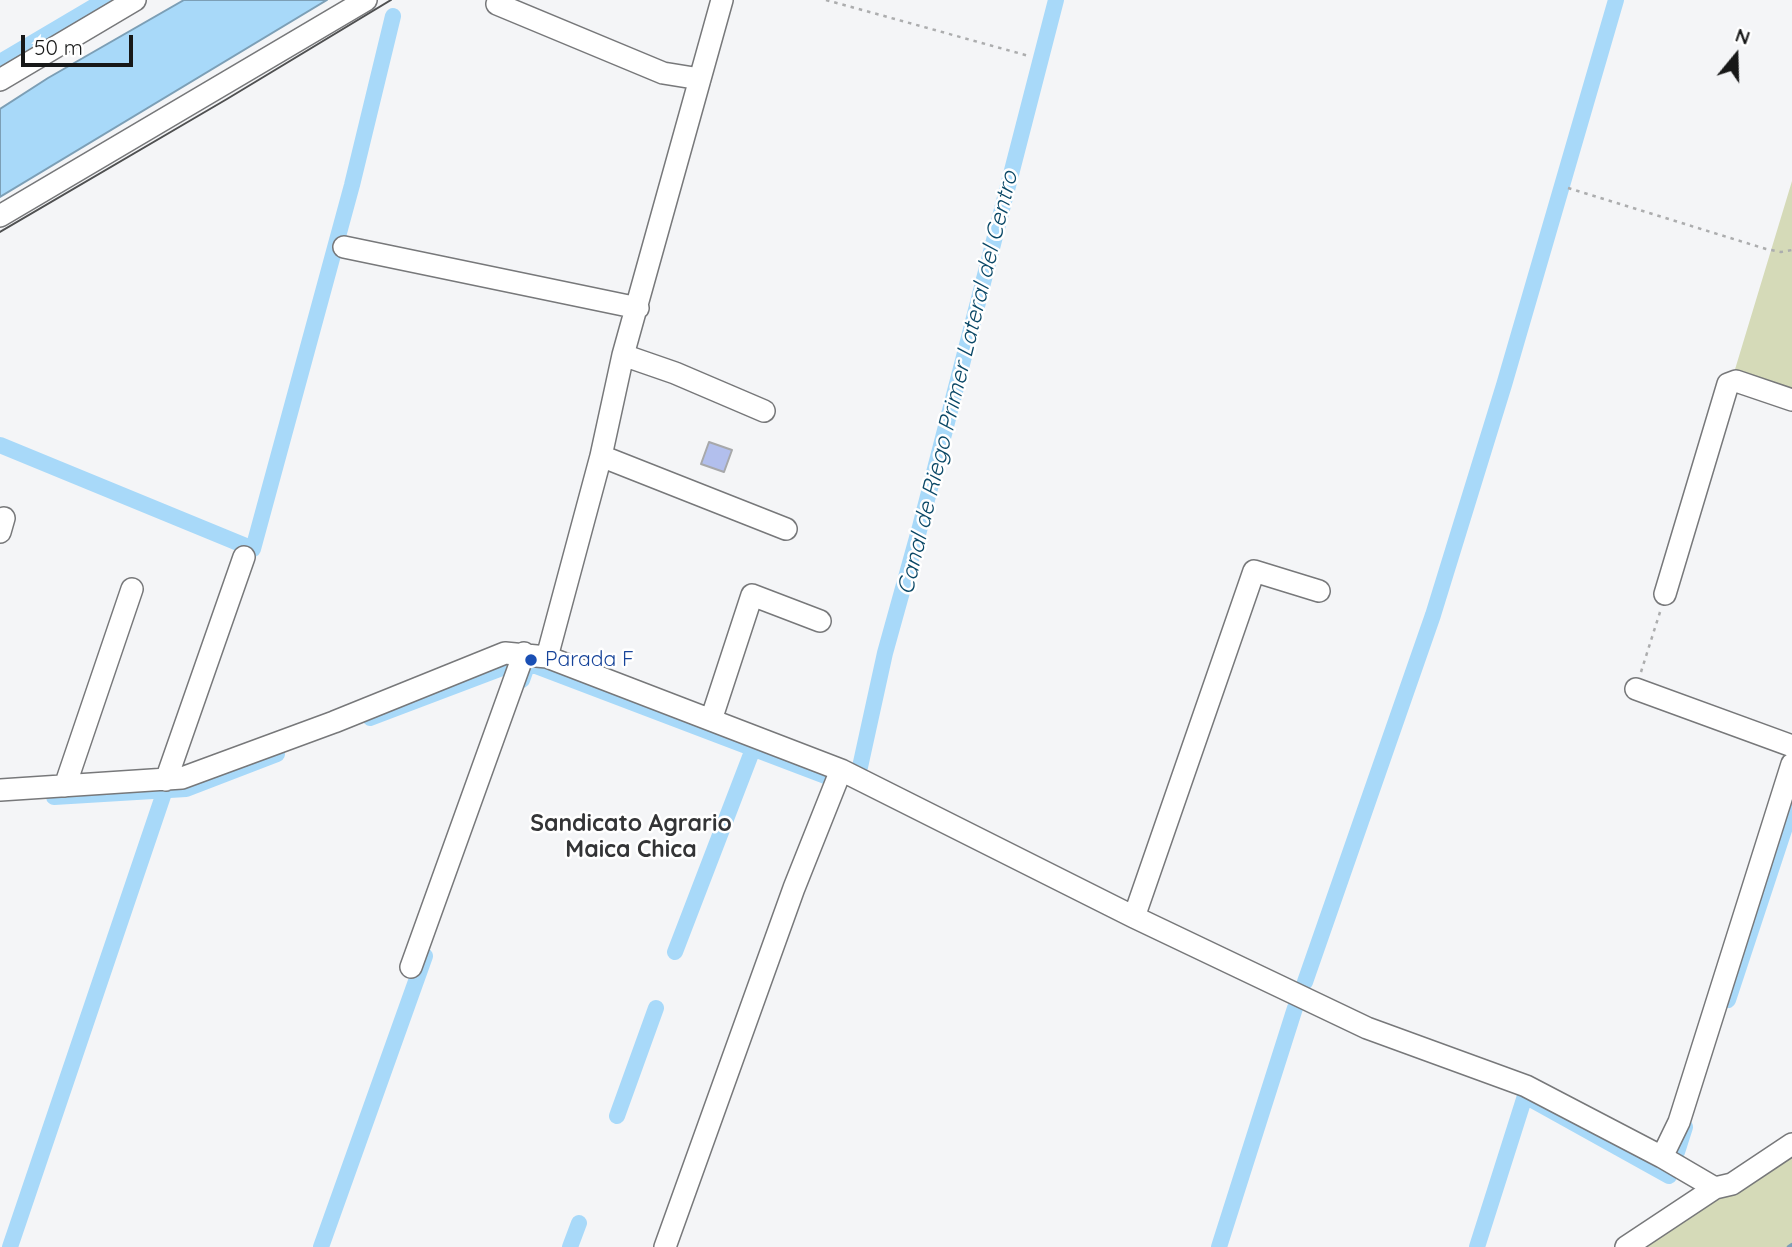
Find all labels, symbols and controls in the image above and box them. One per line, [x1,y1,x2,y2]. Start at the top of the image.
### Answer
scale bar [24,21,136,65]
north arrow [1701,21,1771,91]
text: N [1732,23,1753,50]
text: 50 m [34,34,83,60]
water label: Canal de Riego Primer Lateral del Centro [892,168,1024,598]
place label: Parada F [545,647,634,673]
marker: Parada F [523,652,539,668]
district label: Sandicato Agrario Maica Chica [530,810,732,864]

